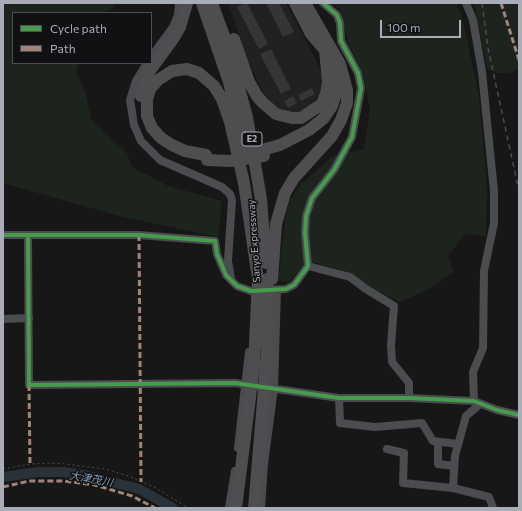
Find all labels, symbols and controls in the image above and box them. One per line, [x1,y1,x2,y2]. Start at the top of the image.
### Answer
legend [12,12,152,64]
scale bar [382,12,463,38]
text: 100 m [387,20,421,34]
text: Cycle path [50,21,107,35]
text: Path [50,41,76,55]
road number: E2 [242,132,262,146]
street label: Sanyo Expressway [245,199,263,283]
water label: 大津茂川 [68,469,114,489]

